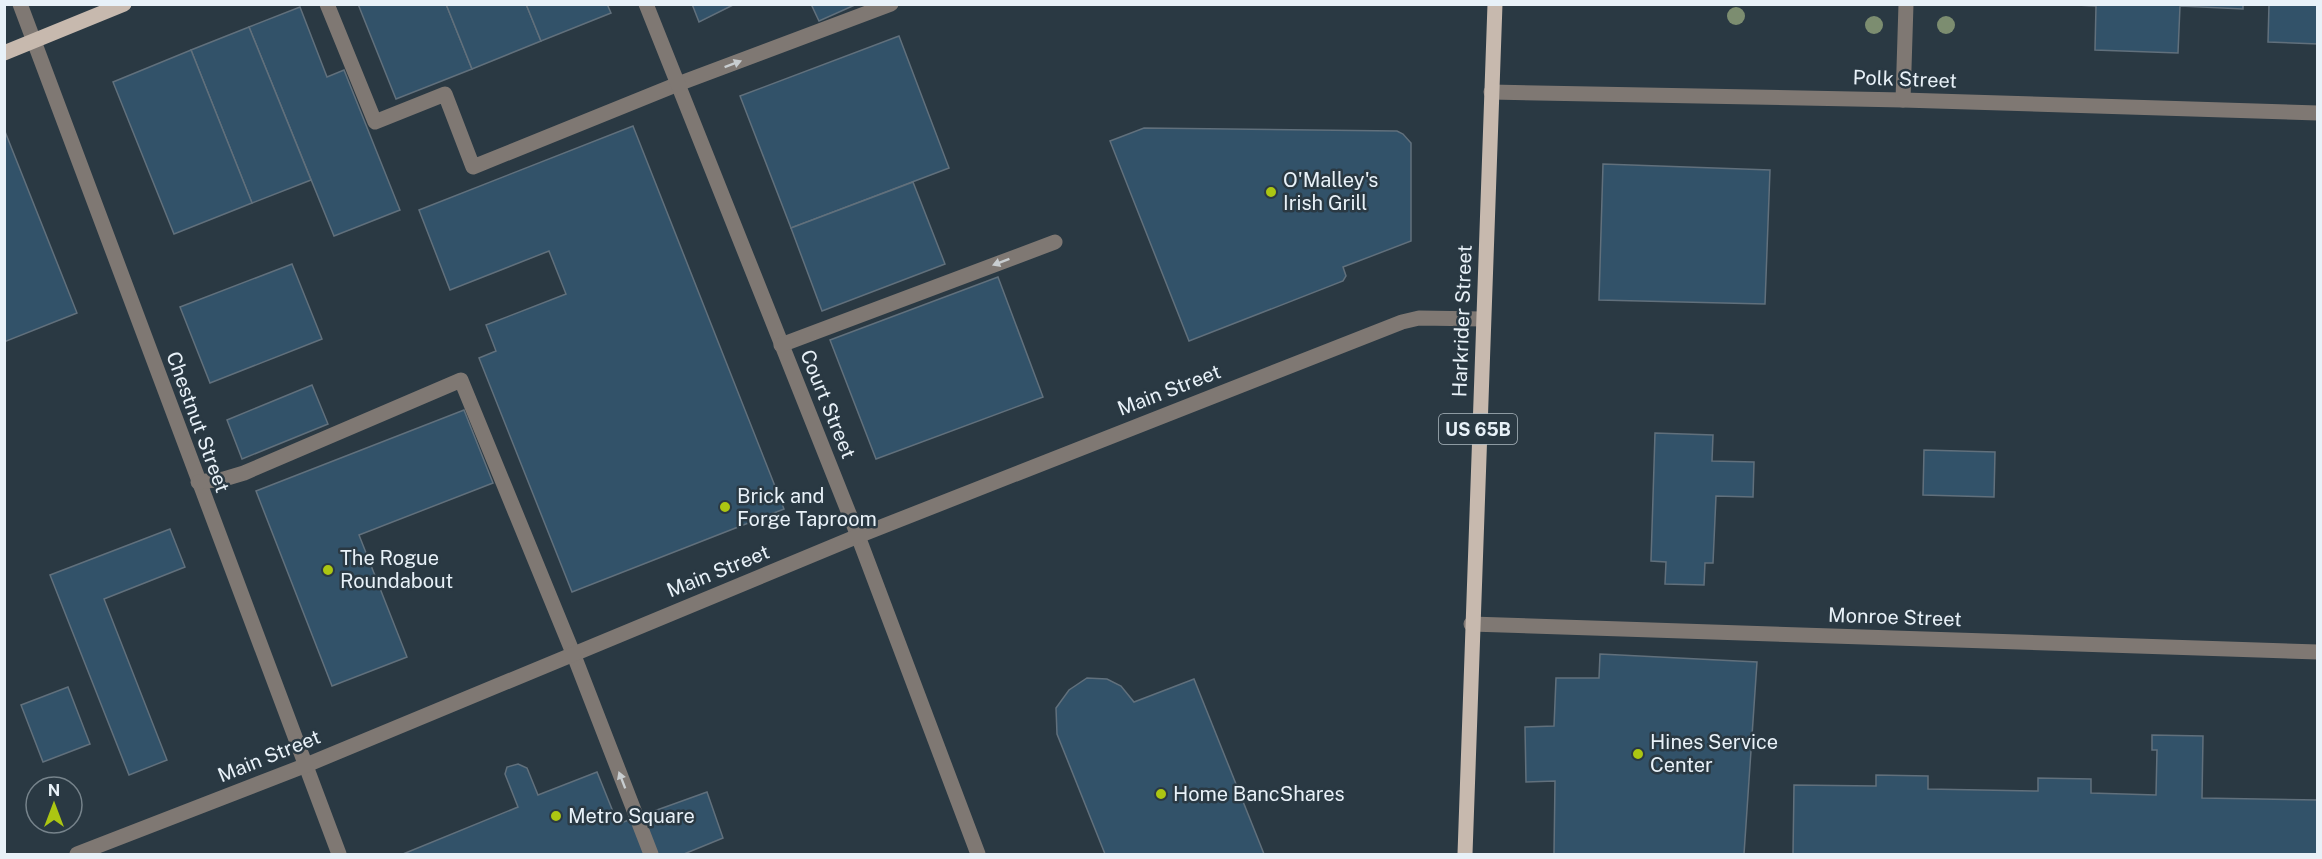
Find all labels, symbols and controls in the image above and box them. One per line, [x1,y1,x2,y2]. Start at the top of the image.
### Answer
one-way arrow [724,59,742,69]
street label: Polk Street [1852,65,1958,93]
place label: O'Malley's Irish Grill [1283,168,1378,215]
marker: O'Malley's Irish Grill [1264,185,1278,199]
street label: Harkrider Street [1447,244,1477,398]
one-way arrow [991,258,1009,268]
street label: Court Street [795,346,861,462]
street label: Chestnut Street [161,348,235,496]
street label: Main Street [1114,359,1224,421]
road number: US 65B [1439,414,1517,444]
place label: Brick and Forge Taproom [737,484,877,531]
marker: Brick and Forge Taproom [718,500,732,514]
street label: Main Street [663,540,773,602]
place label: The Rogue Roundabout [340,546,453,593]
marker: The Rogue Roundabout [321,563,335,577]
street label: Monroe Street [1828,603,1962,631]
street label: Main Street [214,725,324,787]
place label: Hines Service Center [1650,730,1778,777]
marker: Hines Service Center [1631,747,1645,761]
one-way arrow [617,771,627,789]
north arrow [24,775,84,835]
text: N [48,781,60,800]
place label: Home BancShares [1173,782,1345,806]
marker: Home BancShares [1154,787,1168,801]
place label: Metro Square [568,804,695,828]
marker: Metro Square [549,809,563,823]

